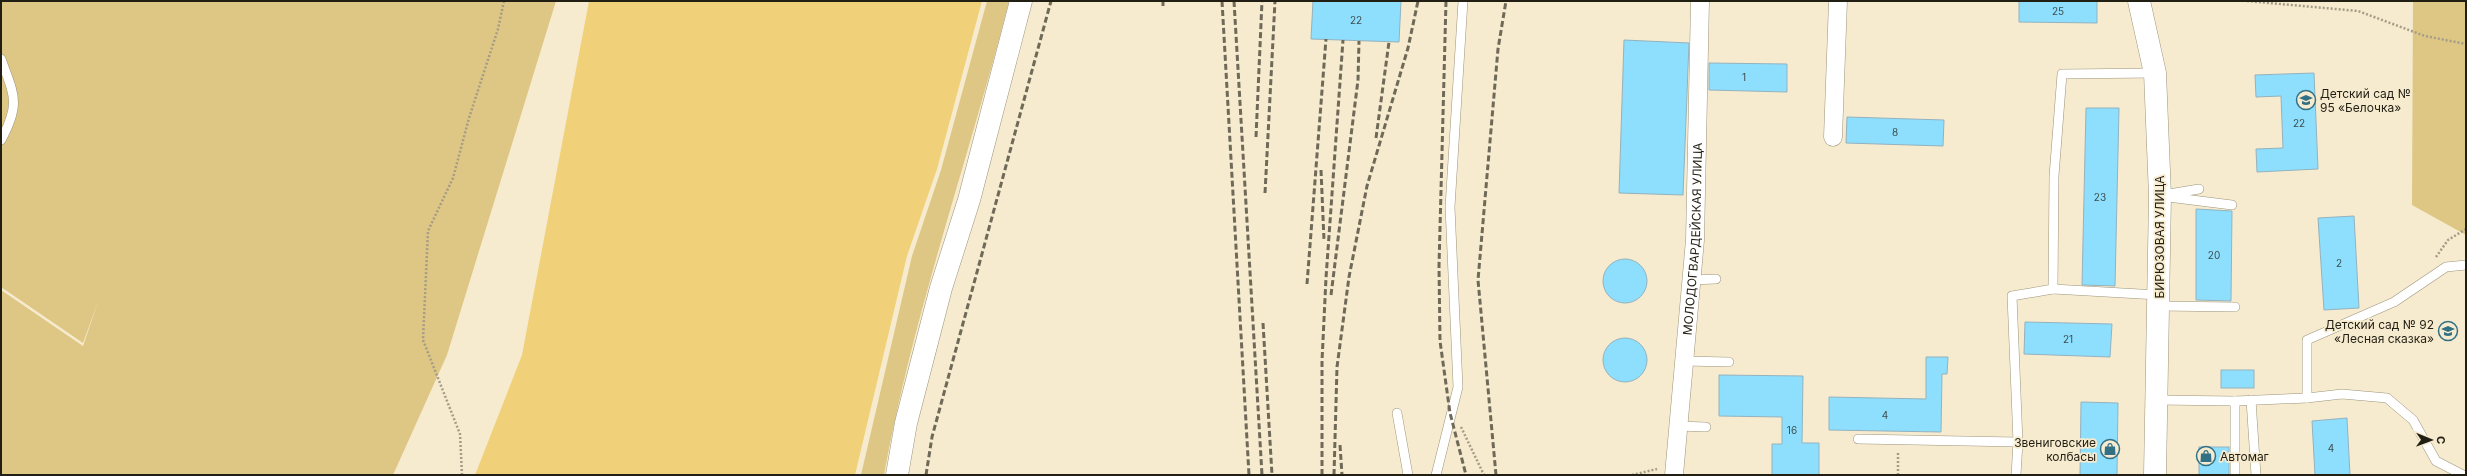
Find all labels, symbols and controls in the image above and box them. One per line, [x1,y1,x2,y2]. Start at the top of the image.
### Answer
house number: 25 [2052,5,2064,17]
house number: 22 [1350,14,1362,26]
house number: 1 [1742,71,1746,83]
place label: Детский сад № 95 «Белочка» [2320,86,2411,115]
school or university icon: Детский сад № 95 «Белочка» [2295,89,2317,111]
house number: 22 [2293,117,2305,129]
house number: 8 [1892,126,1898,138]
street label: МОЛОДОГВАРДЕЙСКАЯ УЛИЦА [1679,142,1705,336]
street label: БИРЮЗОВАЯ УЛИЦА [2152,176,2167,298]
house number: 23 [2094,191,2106,203]
house number: 20 [2208,249,2220,261]
house number: 2 [2336,257,2342,269]
place label: Детский сад № 92 «Лесная сказка» [2325,317,2434,346]
school or university icon: Детский сад № 92 «Лесная сказка» [2437,320,2459,342]
house number: 21 [2063,333,2073,345]
house number: 4 [1882,409,1888,421]
north arrow [2411,420,2451,460]
house number: 16 [1787,424,1797,436]
place label: Звениговские колбасы [2014,435,2096,464]
text: С [2434,436,2448,444]
shop icon: Звениговские колбасы [2099,438,2121,460]
house number: 4 [2328,442,2334,454]
shop icon: Автомаг [2195,445,2217,467]
place label: Автомаг [2220,449,2269,464]

